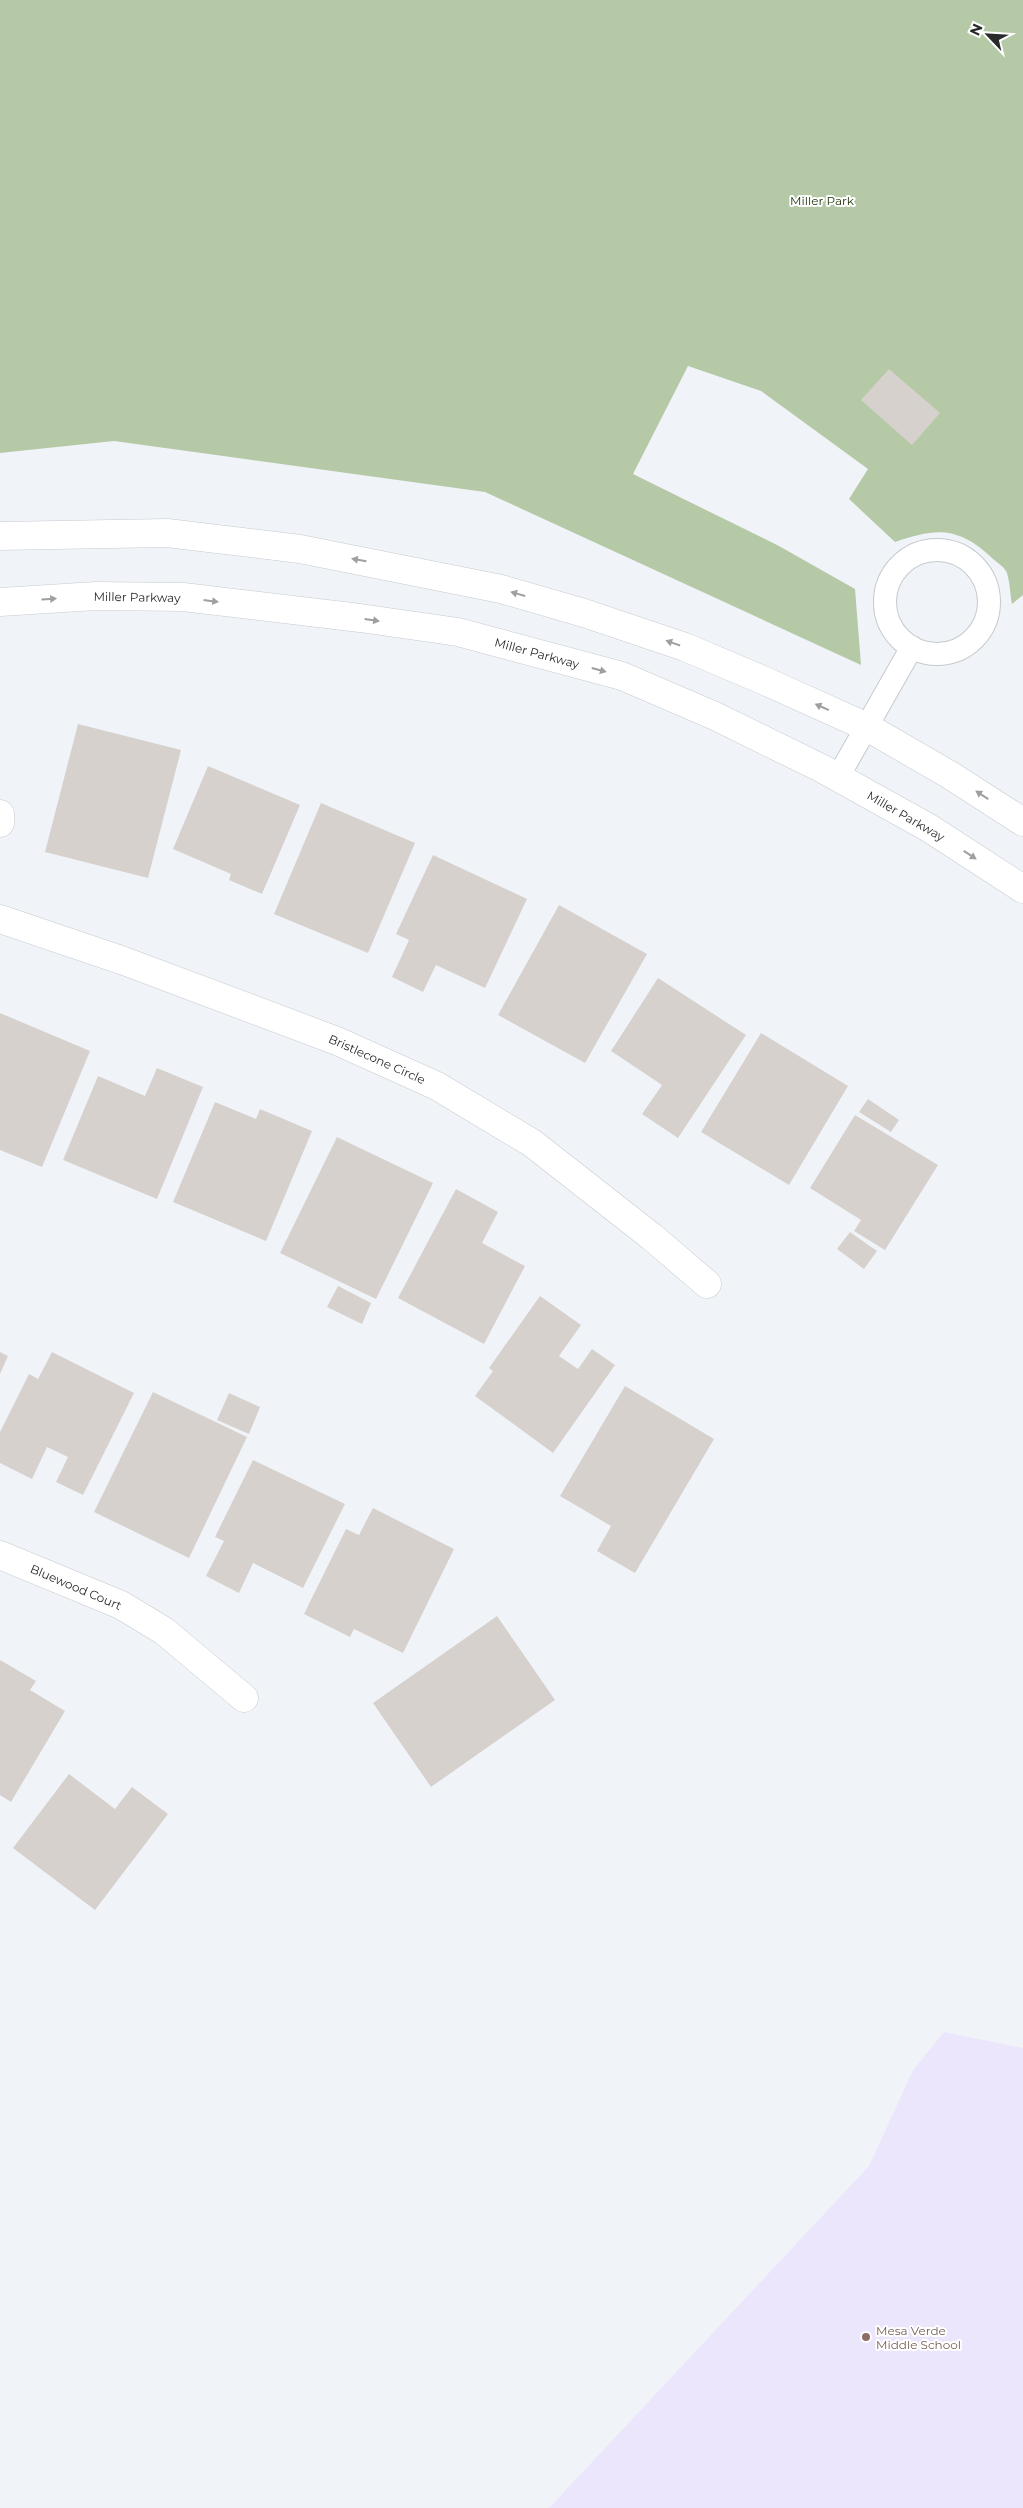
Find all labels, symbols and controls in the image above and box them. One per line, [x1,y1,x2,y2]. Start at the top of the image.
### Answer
north arrow [963,10,1013,60]
text: N [966,21,987,38]
park label: Miller Park [790,193,855,208]
one-way arrow [351,556,367,564]
street label: Miller Parkway [93,589,181,605]
one-way arrow [510,589,525,597]
one-way arrow [41,595,57,603]
one-way arrow [203,597,219,605]
one-way arrow [365,616,381,624]
street label: Miller Parkway [493,634,581,672]
one-way arrow [665,639,680,647]
one-way arrow [591,666,606,674]
one-way arrow [815,702,829,710]
street label: Miller Parkway [865,788,948,845]
one-way arrow [975,791,989,800]
one-way arrow [964,850,977,860]
street label: Bristlecone Circle [326,1031,428,1087]
street label: Bluewood Court [28,1561,124,1613]
place label: Mesa Verde Middle School [876,2323,961,2352]
marker: Mesa Verde Middle School [860,2331,872,2343]

